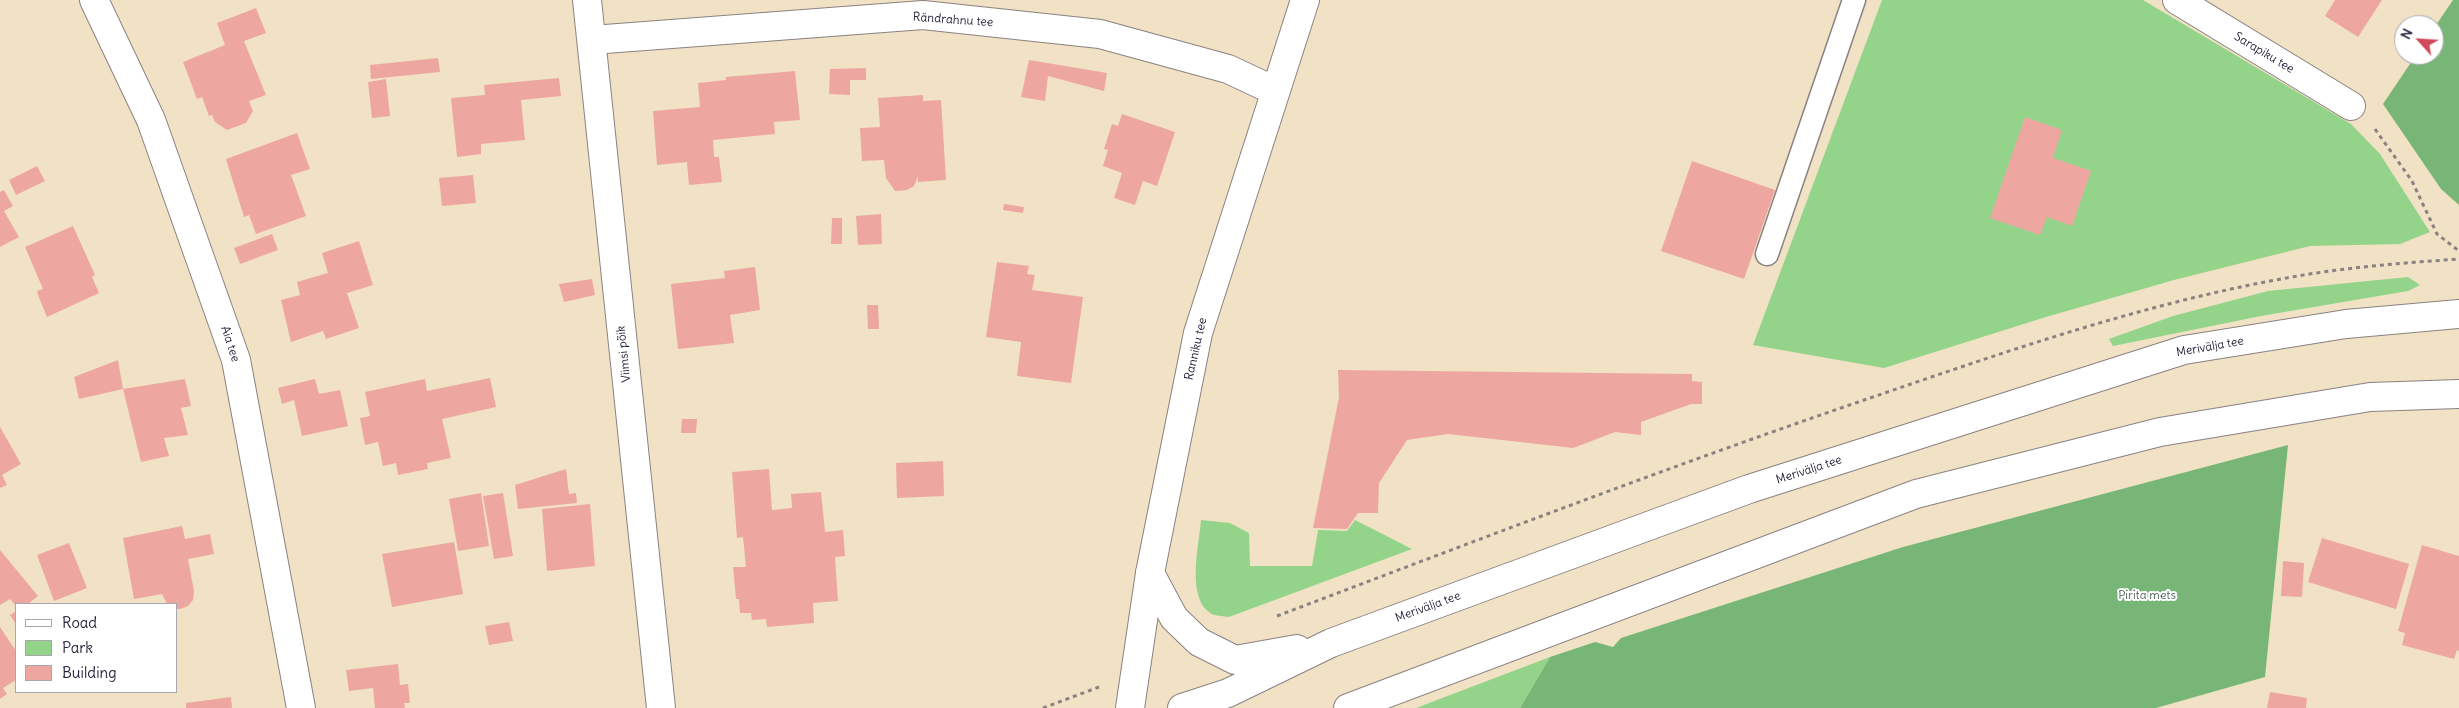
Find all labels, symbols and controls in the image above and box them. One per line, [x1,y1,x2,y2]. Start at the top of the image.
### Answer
street label: Rändrahnu tee [912,10,994,30]
north arrow [2394,15,2444,65]
text: N [2396,26,2417,42]
street label: Sarapiku tee [2231,29,2297,77]
street label: Ranniku tee [1182,316,1210,382]
street label: Aia tee [217,324,243,364]
street label: Viimsi põik [614,325,634,383]
street label: Merivälja tee [2175,334,2245,360]
street label: Merivälja tee [1774,453,1844,487]
street label: Merivälja tee [1393,589,1463,625]
park label: Pirita mets [2118,589,2176,603]
legend [15,603,178,693]
text: Road [62,613,97,632]
text: Park [62,638,93,657]
text: Building [62,663,117,682]

